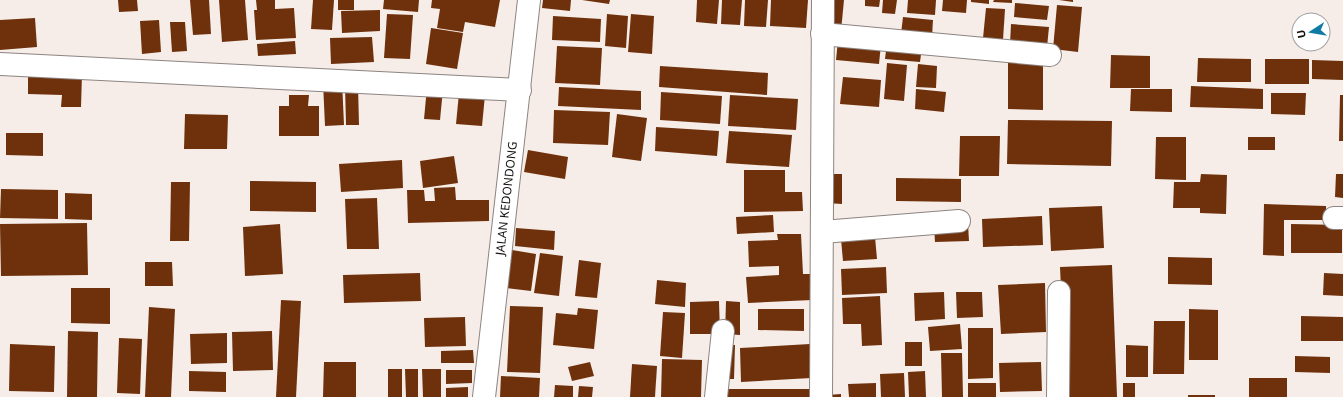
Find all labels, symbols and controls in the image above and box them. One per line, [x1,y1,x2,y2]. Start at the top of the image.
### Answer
north arrow [1291,12,1331,52]
text: U [1293,29,1309,40]
street label: JALAN KEDONDONG [491,140,521,257]

